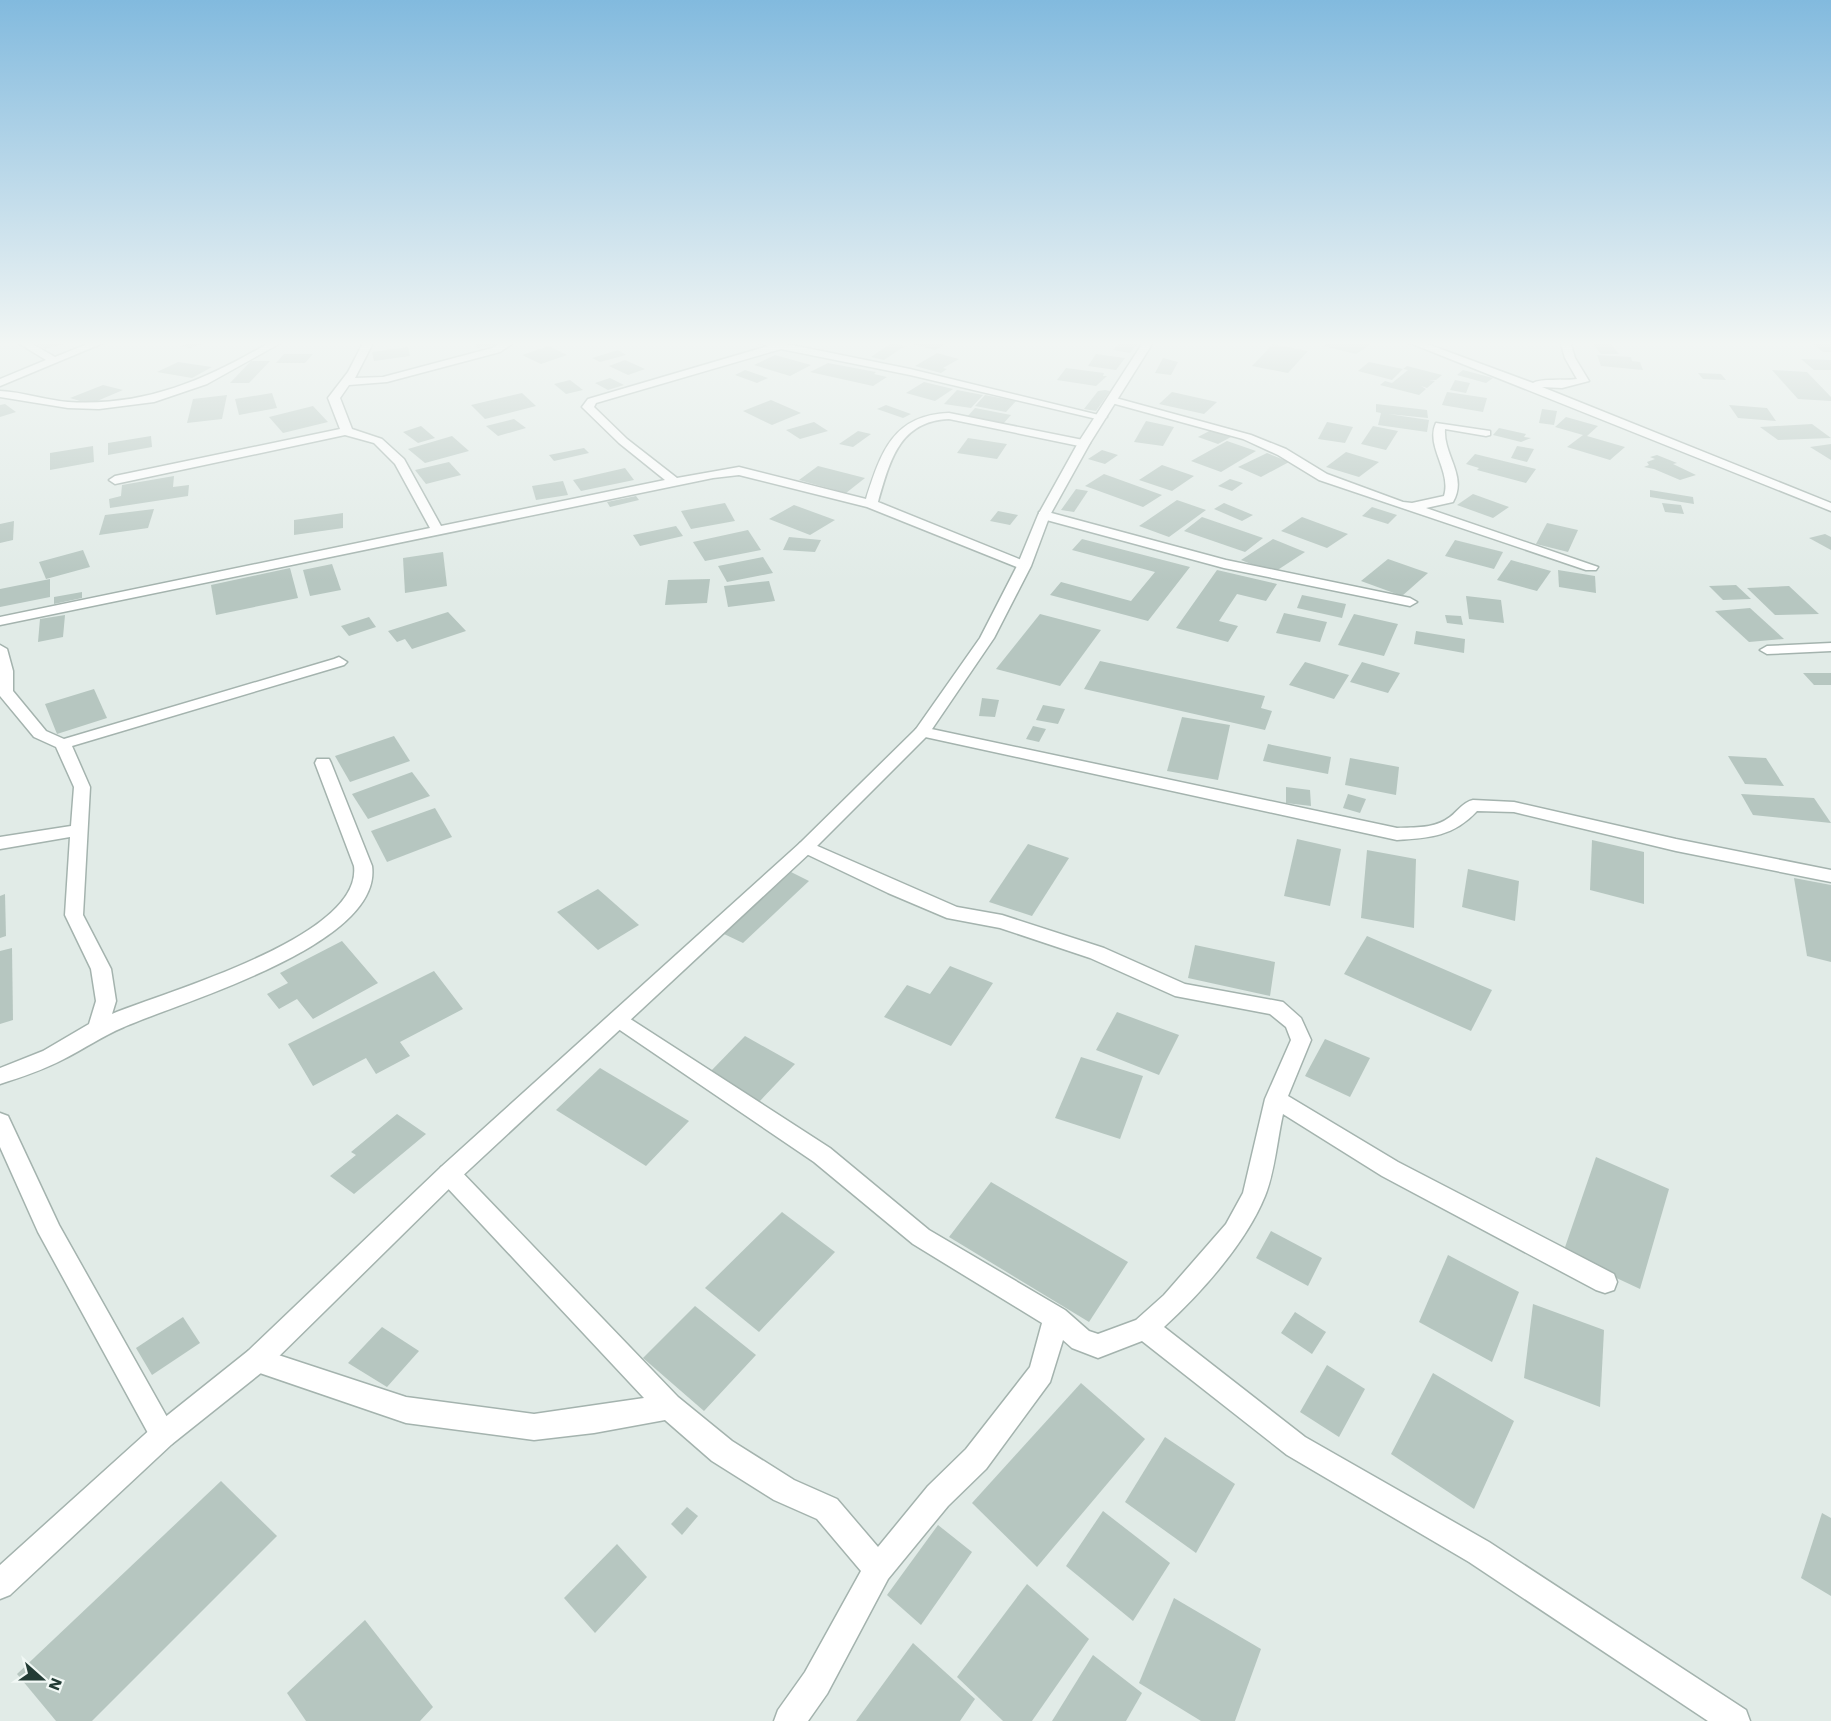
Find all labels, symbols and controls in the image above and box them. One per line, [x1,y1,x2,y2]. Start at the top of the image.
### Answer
north arrow [12,1649,72,1709]
text: N [45,1675,67,1693]

